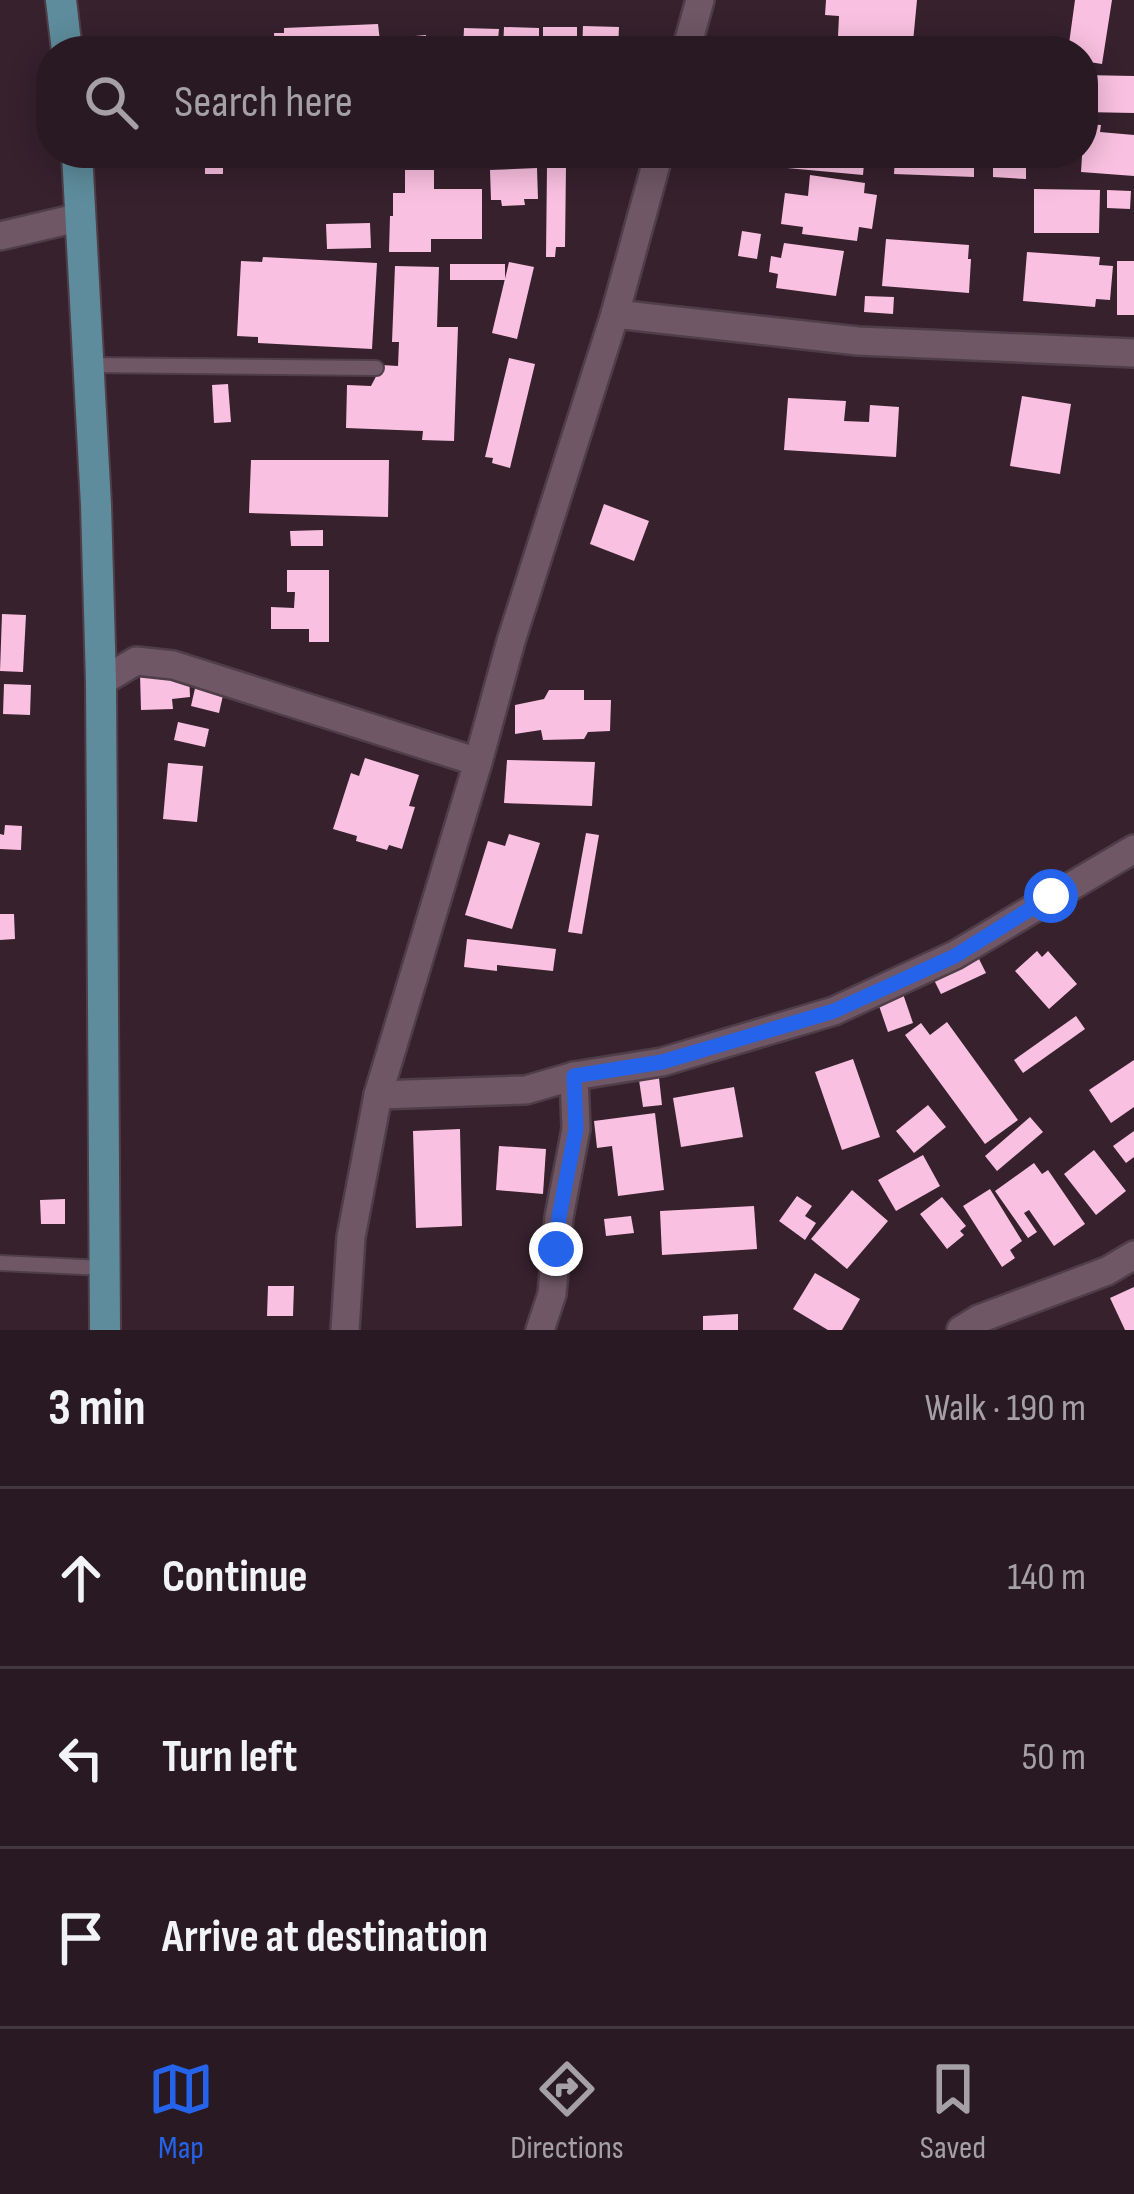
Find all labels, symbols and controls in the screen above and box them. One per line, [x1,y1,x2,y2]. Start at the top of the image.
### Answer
search box [36,36,1098,168]
icon: search [78,69,144,135]
text: Search here [174,75,353,130]
route start [1024,869,1078,923]
route end [529,1222,583,1276]
text: 3 min [48,1378,146,1439]
text: Walk · 190 m [925,1385,1086,1432]
icon: ahead [48,1545,114,1611]
text: Continue [162,1550,308,1605]
text: 140 m [1007,1554,1086,1601]
icon: left [48,1725,114,1791]
text: Turn left [162,1730,297,1785]
text: 50 m [1022,1734,1086,1781]
icon: arrive [48,1905,114,1971]
text: Arrive at destination [162,1910,488,1965]
tab: Map [148,2056,214,2168]
tab: Directions [510,2056,624,2168]
tab: Saved [920,2056,986,2168]

